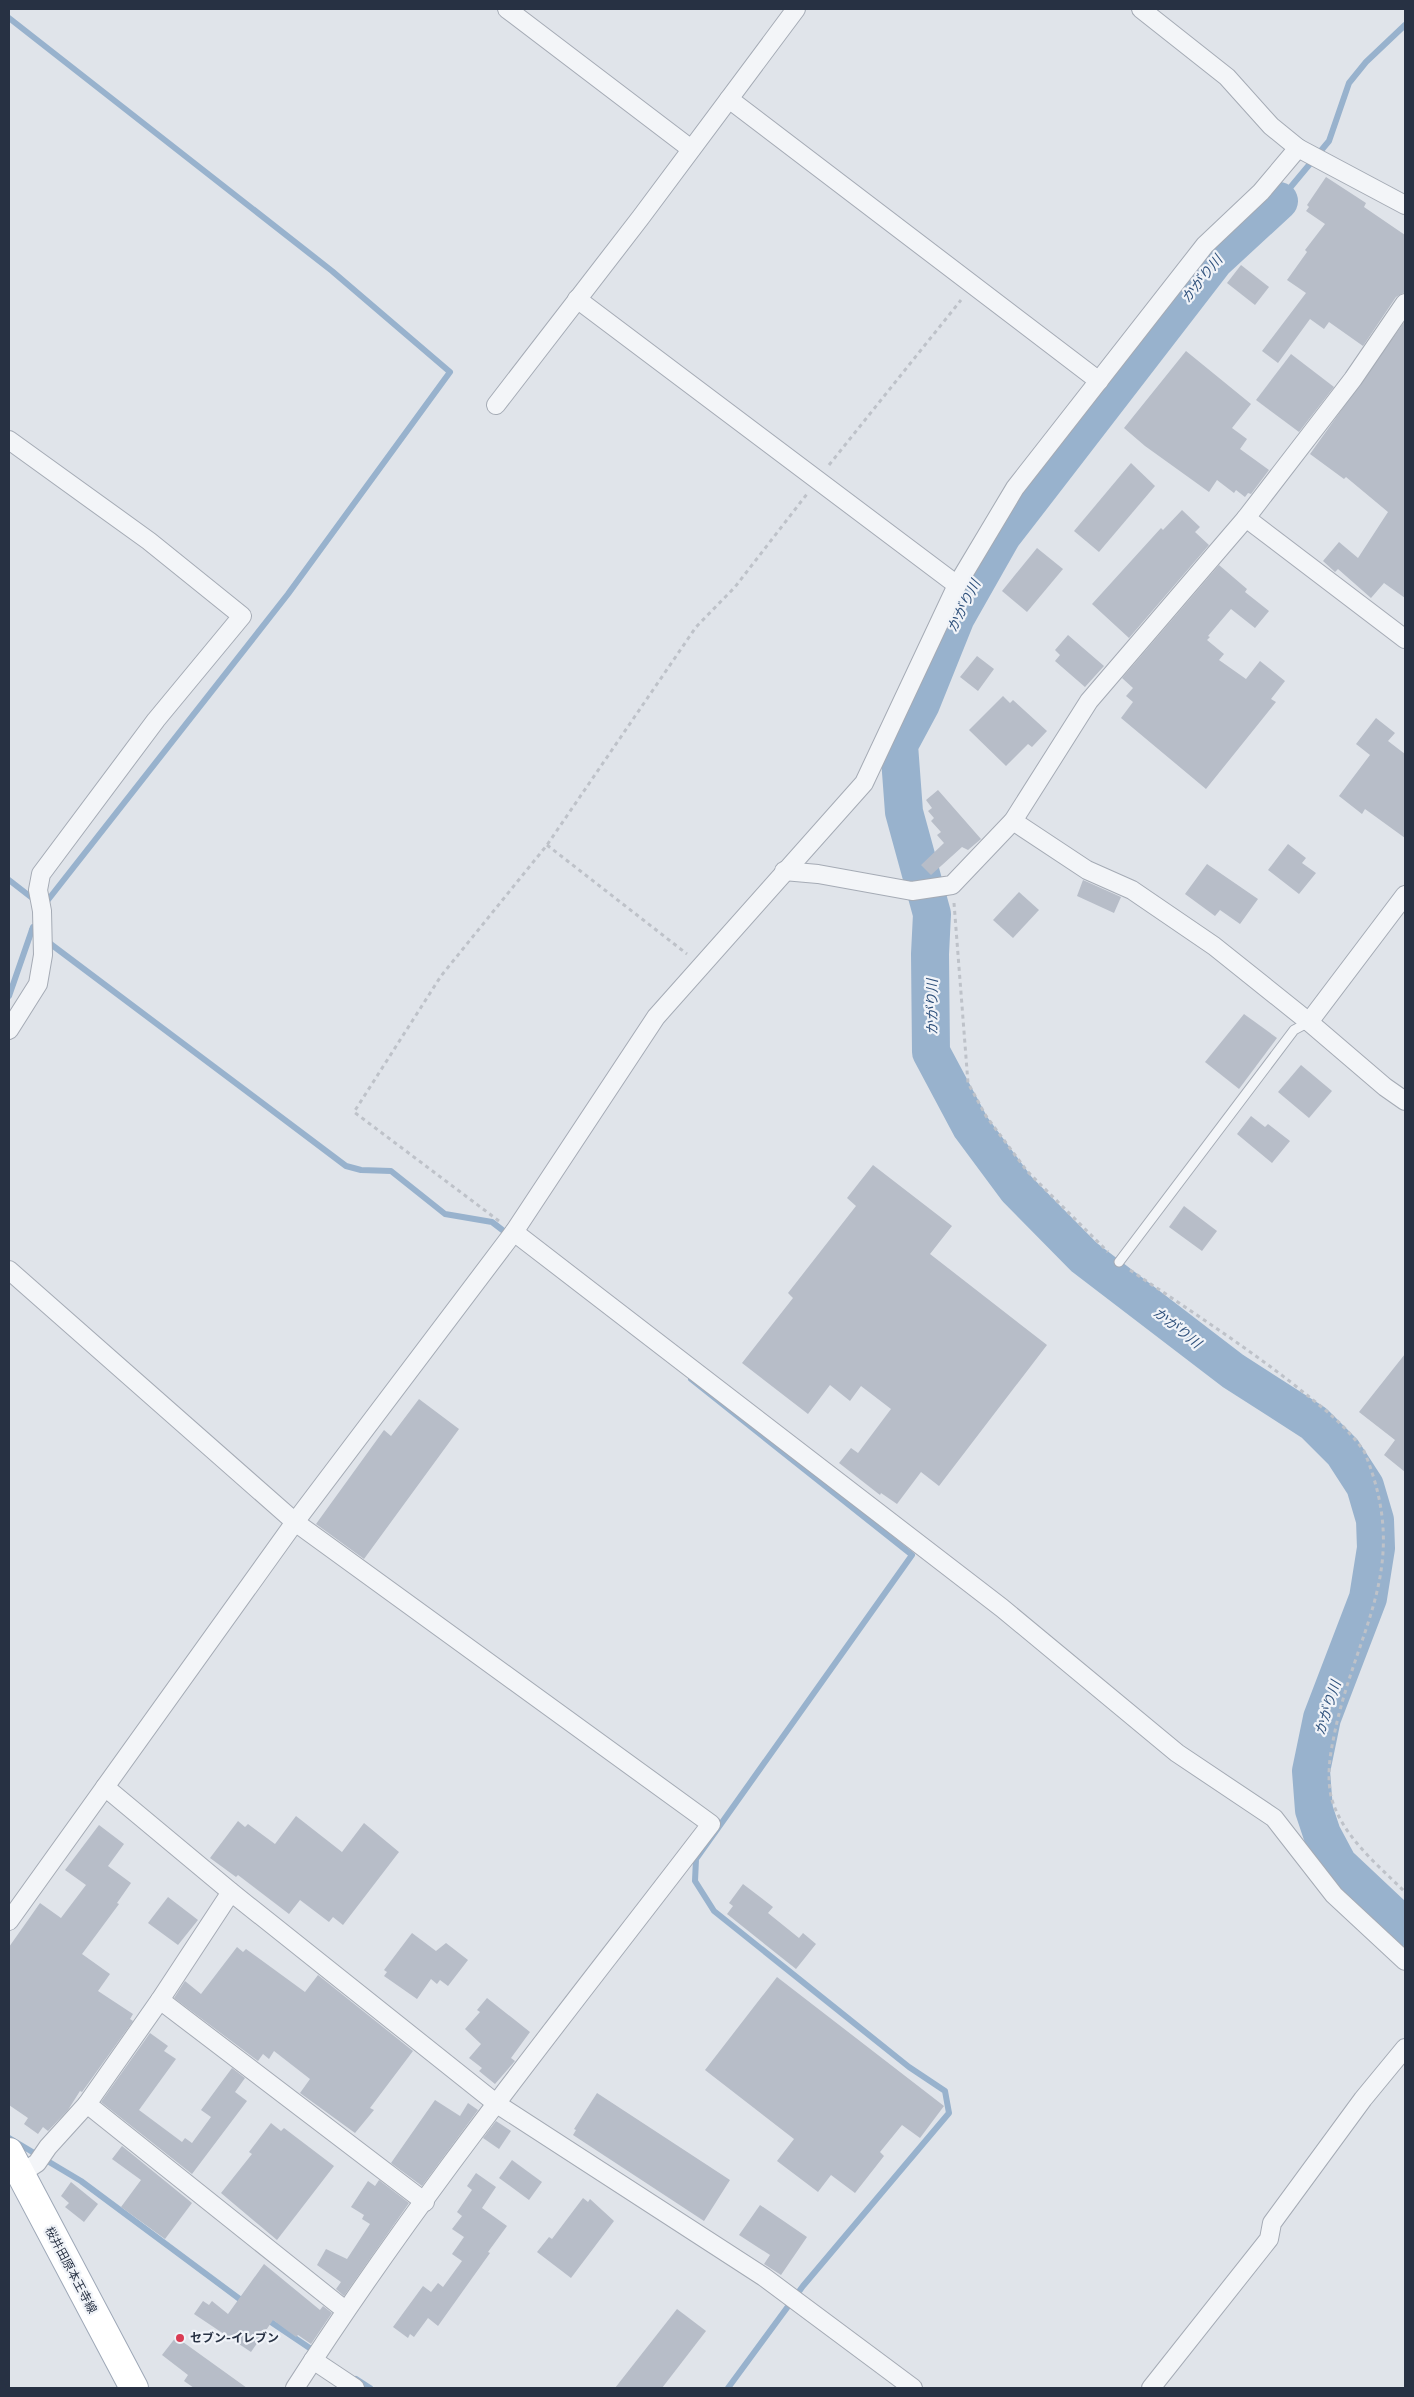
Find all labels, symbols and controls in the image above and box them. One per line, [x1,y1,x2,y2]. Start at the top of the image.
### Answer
water label: かがり川 [1178,250,1227,306]
water label: かがり川 [944,575,985,635]
water label: かがり川 [924,977,941,1035]
water label: かがり川 [1150,1304,1206,1353]
water label: かがり川 [1311,1677,1345,1737]
street label: 桜井田原本王寺線 [42,2224,100,2316]
place label: セブン-イレブン [190,2331,279,2345]
marker: セブン-イレブン [174,2332,186,2344]

